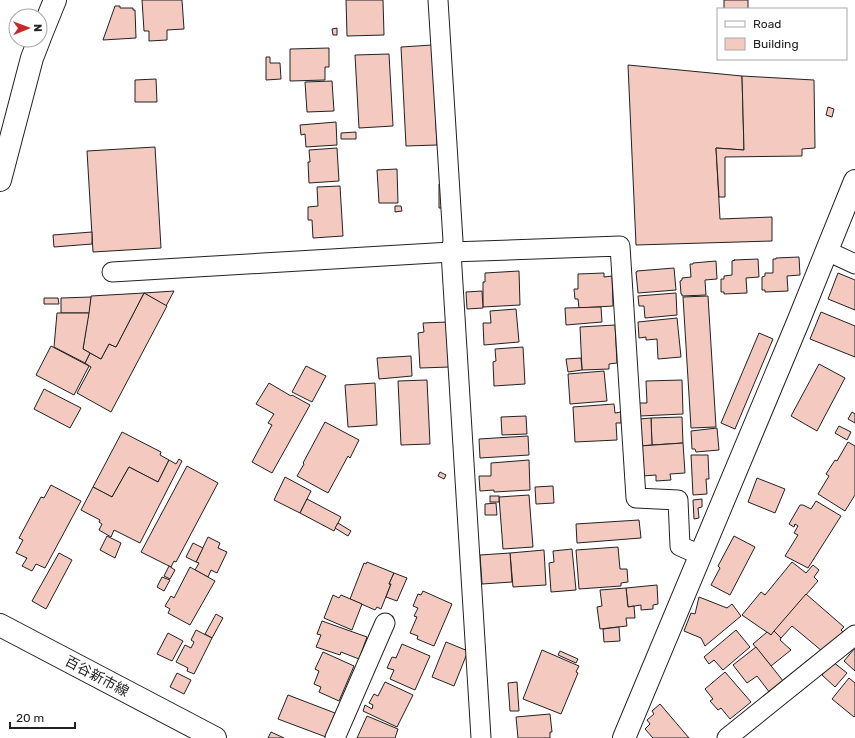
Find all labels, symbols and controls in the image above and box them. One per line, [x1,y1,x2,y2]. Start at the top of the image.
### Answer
north arrow [8,8,48,48]
legend [717,8,847,60]
text: Road [753,17,781,31]
text: N [31,24,44,32]
text: Building [753,37,799,51]
street label: 百谷新市線 [62,653,132,700]
scale bar [10,704,75,730]
text: 20 m [16,711,44,725]

